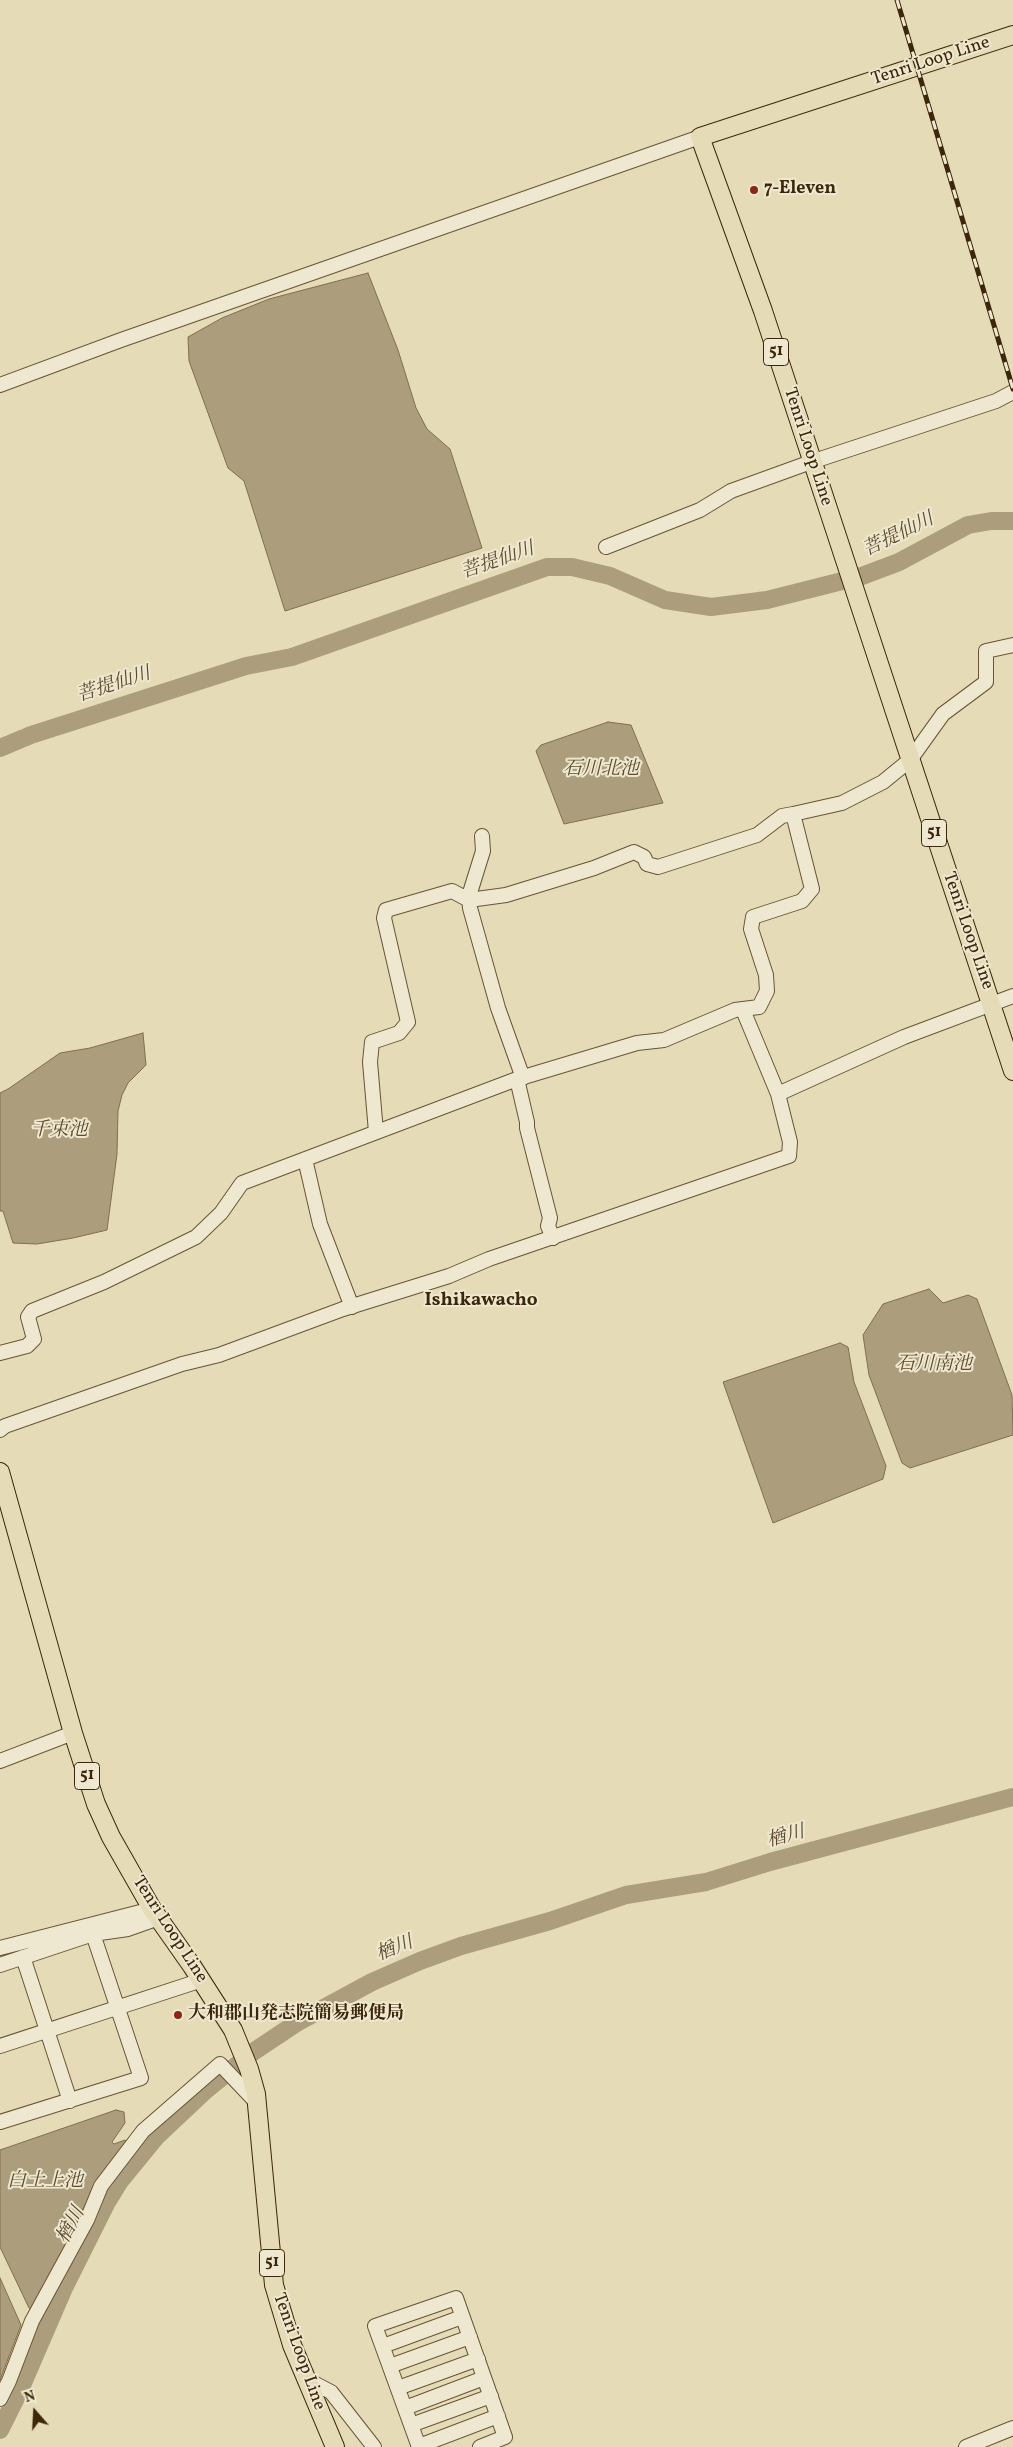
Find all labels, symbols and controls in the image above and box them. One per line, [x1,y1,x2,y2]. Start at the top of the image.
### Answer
street label: Tenri Loop Line [869,33,993,91]
place label: 7-Eleven [764,179,836,201]
marker: 7-Eleven [748,184,760,196]
road number: 51 [764,338,788,366]
street label: Tenri Loop Line [778,385,836,509]
water label: 菩提仙川 [860,509,938,563]
water label: 菩提仙川 [458,539,538,585]
water label: 菩提仙川 [74,663,154,709]
water label: 石川北池 [563,760,639,782]
road number: 51 [922,820,946,846]
street label: Tenri Loop Line [937,869,997,993]
water label: 千束池 [31,1121,87,1143]
district label: Ishikawacho [424,1291,538,1313]
water label: 石川南池 [896,1355,972,1377]
road number: 51 [74,1762,100,1790]
water label: 楢川 [765,1822,807,1854]
street label: Tenri Loop Line [126,1873,212,1987]
water label: 楢川 [373,1932,417,1968]
place label: 大和郡山発志院簡易郵便局 [188,2004,404,2026]
marker: 大和郡山発志院簡易郵便局 [172,2009,184,2021]
water label: 白土上池 [7,2172,83,2194]
water label: 楢川 [53,2204,91,2248]
road number: 51 [260,2250,284,2276]
street label: Tenri Loop Line [267,2291,329,2413]
north arrow [10,2387,60,2437]
text: N [22,2387,38,2408]

